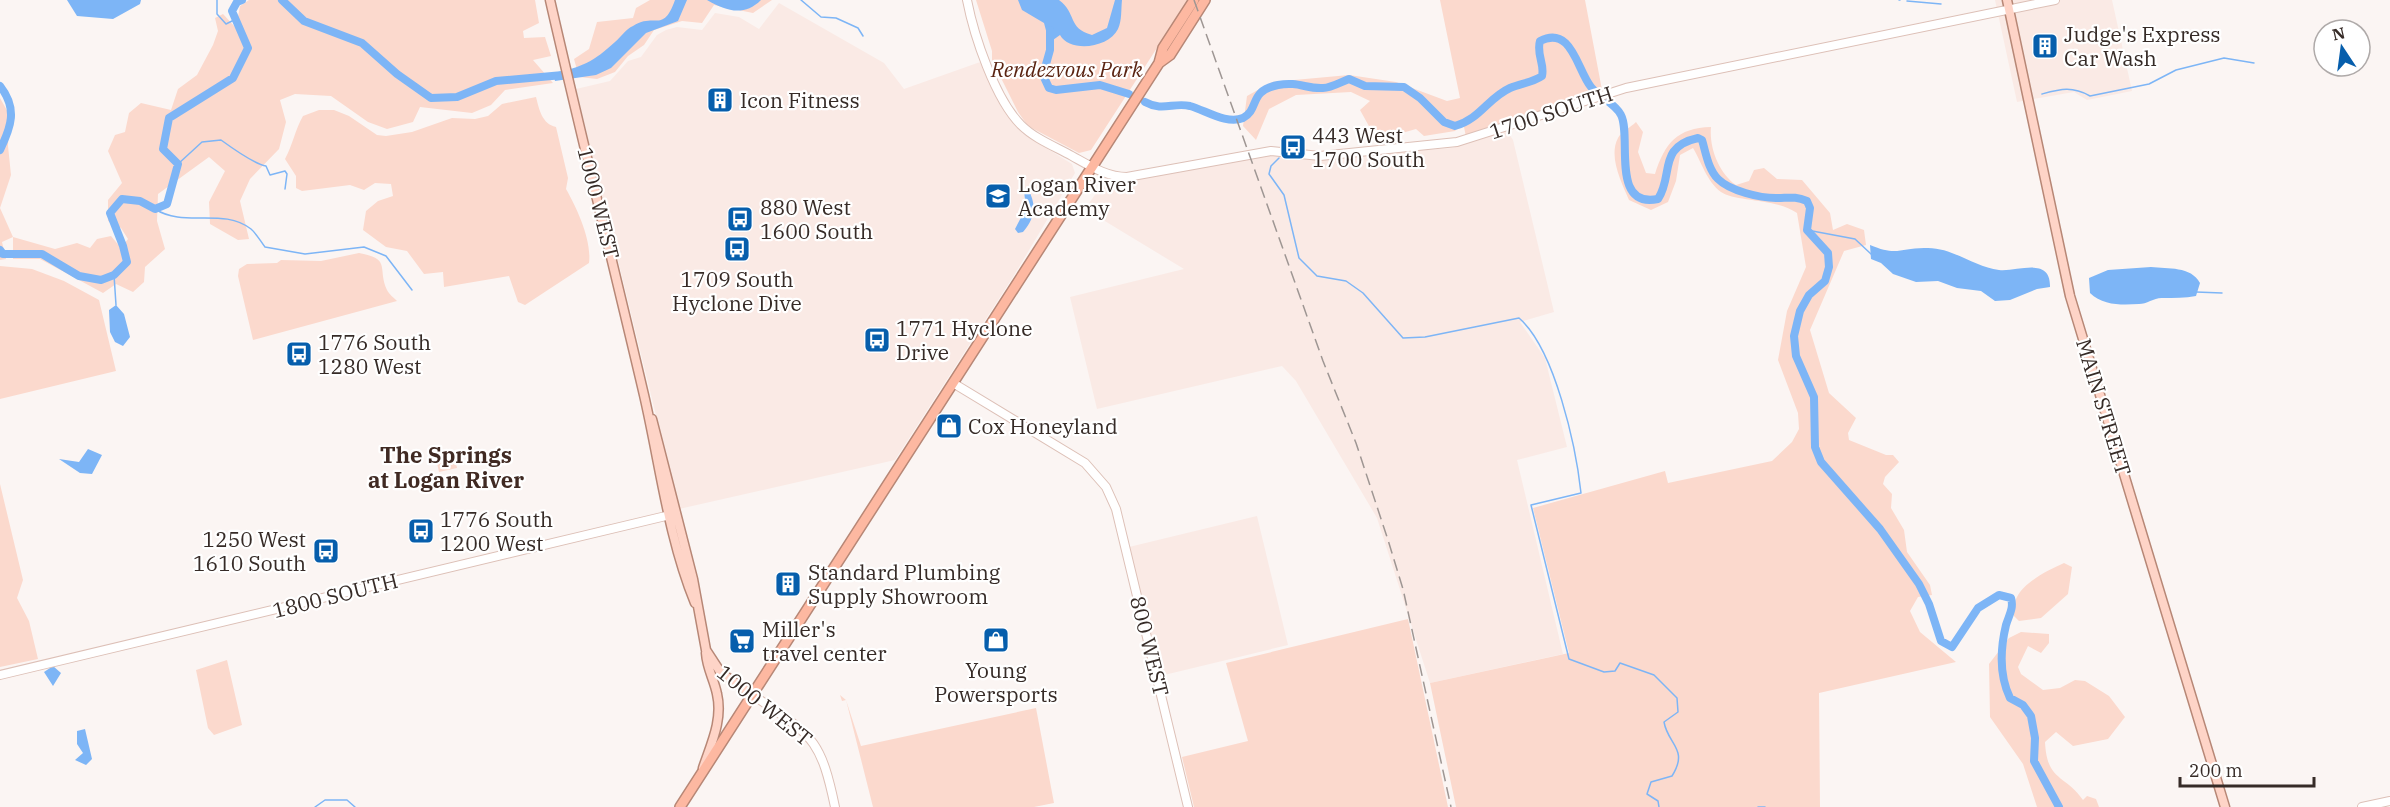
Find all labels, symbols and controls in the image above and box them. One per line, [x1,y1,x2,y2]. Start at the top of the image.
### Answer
north arrow [2312,18,2372,78]
place label: Judge's Express Car Wash [2064,20,2221,72]
text: N [2330,22,2347,45]
building icon: Judge's Express Car Wash [2030,31,2060,61]
park label: Rendezvous Park [990,55,1144,83]
street label: 1700 SOUTH [1486,79,1616,145]
building icon: Icon Fitness [705,85,735,115]
place label: Icon Fitness [740,86,860,114]
place label: 443 West 1700 South [1312,121,1425,173]
bus stop icon: 443 West 1700 South [1278,132,1308,162]
street label: 1000 WEST [572,144,626,262]
place label: Logan River Academy [1018,170,1136,222]
school or university icon: Logan River Academy [983,181,1013,211]
place label: 880 West 1600 South [760,193,873,245]
bus stop icon: 880 West 1600 South [725,204,755,234]
bus stop icon: 1709 South Hyclone Dive [722,234,752,264]
place label: 1709 South Hyclone Dive [672,265,802,317]
place label: 1771 Hyclone Drive [896,314,1032,366]
bus stop icon: 1771 Hyclone Drive [862,325,892,355]
place label: 1776 South 1280 West [318,328,431,380]
street label: MAIN STREET [2070,335,2138,479]
bus stop icon: 1776 South 1280 West [284,339,314,369]
shop icon: Cox Honeyland [934,411,964,441]
place label: Cox Honeyland [968,412,1118,440]
district label: The Springs at Logan River [368,440,524,494]
place label: 1776 South 1200 West [440,505,553,557]
bus stop icon: 1776 South 1200 West [406,516,436,546]
place label: 1250 West 1610 South [193,525,306,577]
bus stop icon: 1250 West 1610 South [311,536,341,566]
place label: Standard Plumbing Supply Showroom [808,558,1001,610]
street label: 1800 SOUTH [269,566,401,624]
building icon: Standard Plumbing Supply Showroom [773,569,803,599]
street label: 800 WEST [1124,593,1176,699]
place label: Miller's travel center [762,615,887,667]
shop icon: Young Powersports [981,625,1011,655]
supermarket icon: Miller's travel center [727,626,757,656]
place label: Young Powersports [934,656,1058,708]
street label: 1000 WEST [712,658,818,752]
scale bar [2180,750,2314,788]
text: 200 m [2189,759,2243,782]

